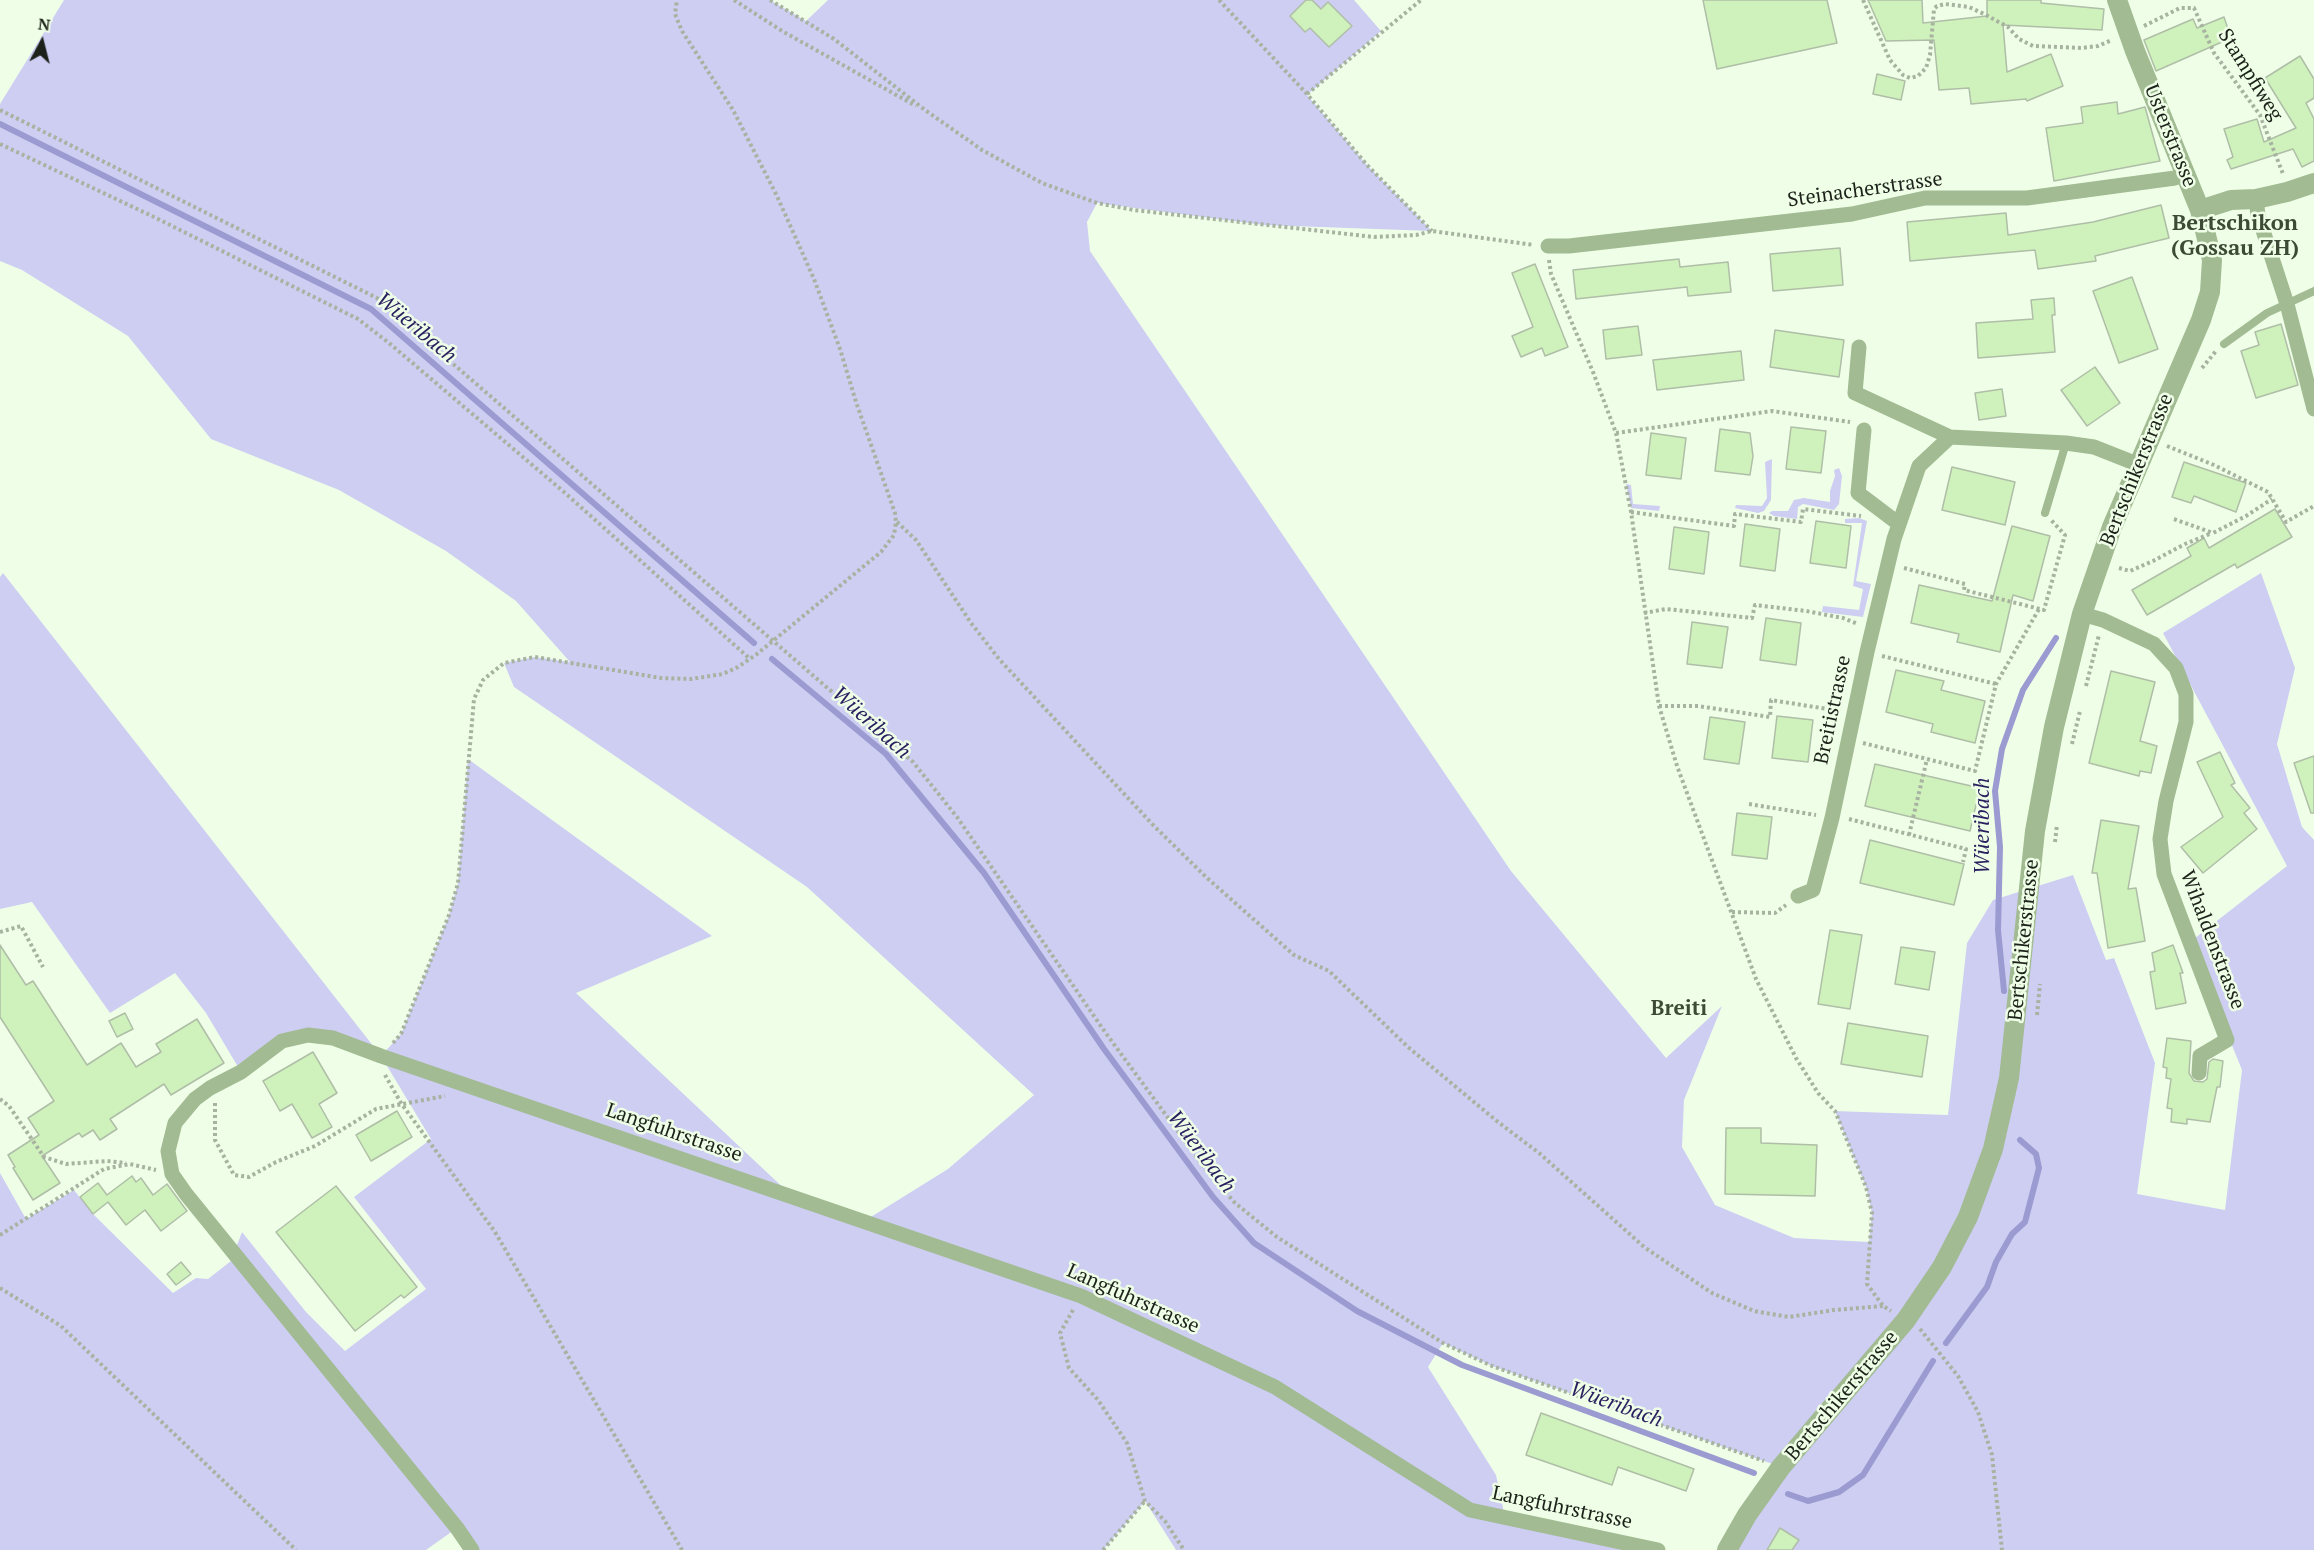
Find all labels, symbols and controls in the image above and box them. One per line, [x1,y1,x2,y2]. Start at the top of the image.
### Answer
north arrow [12,12,72,72]
text: N [37,12,52,36]
street label: Stampfiweg [2212,25,2288,125]
street label: Usterstrasse [2139,81,2201,191]
street label: Steinacherstrasse [1786,167,1944,213]
district label: Bertschikon (Gossau ZH) [2171,211,2299,262]
water label: Wüeribach [371,287,461,369]
street label: Bertschikerstrasse [2095,390,2179,550]
street label: Breitistrasse [1810,653,1856,767]
water label: Wüeribach [827,681,915,765]
water label: Wüeribach [1970,778,1996,874]
street label: Bertschikerstrasse [2004,858,2044,1022]
street label: Wihaldenstrasse [2174,867,2250,1013]
district label: Breiti [1651,996,1707,1022]
street label: Langfuhrstrasse [603,1098,745,1168]
water label: Wüeribach [1162,1106,1240,1198]
street label: Langfuhrstrasse [1063,1259,1203,1339]
street label: Bertschikerstrasse [1781,1326,1903,1466]
water label: Wüeribach [1566,1377,1666,1433]
street label: Langfuhrstrasse [1490,1481,1634,1535]

